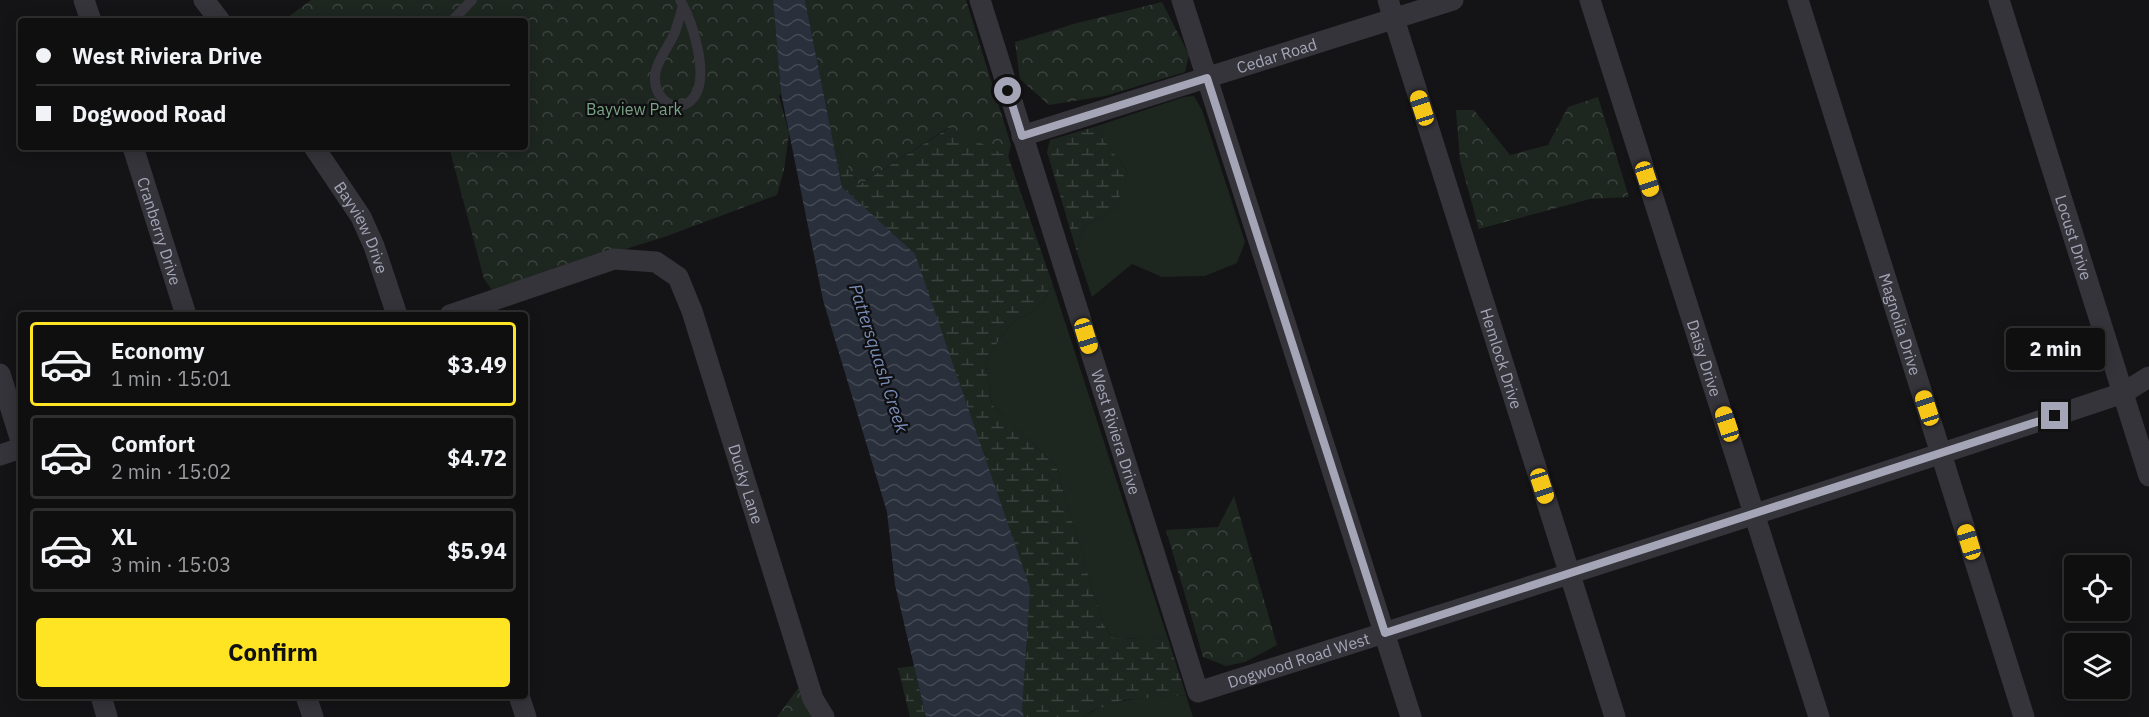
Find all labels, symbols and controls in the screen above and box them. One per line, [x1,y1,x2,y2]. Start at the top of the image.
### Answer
street label: Cedar Road [1234,34,1319,78]
text: West Riviera Drive [72,41,262,70]
route start [994,77,1021,104]
car [1408,88,1436,128]
text: Dogwood Road [72,99,226,128]
park label: Bayview Park [586,99,683,119]
car [1633,159,1661,199]
street label: Cranberry Drive [133,174,186,288]
street label: Bayview Drive [330,178,392,276]
street label: Locust Drive [2051,192,2097,283]
street label: Magnolia Drive [1875,271,1926,378]
water label: Pattersquash Creek [844,281,914,436]
street label: Hemlock Drive [1476,305,1527,412]
car [1072,316,1100,356]
street label: Daisy Drive [1683,317,1726,399]
callout: 2 min [2006,329,2104,371]
text: 2 min [2029,335,2082,362]
text: Economy [111,336,205,365]
icon: car [39,337,93,391]
text: $3.49 [447,350,507,379]
text: 1 min · 15:01 [111,365,231,392]
street label: West Riviera Drive [1087,367,1145,497]
car [1913,388,1941,428]
route end [2041,402,2068,429]
car [1713,404,1741,444]
text: Comfort [111,429,195,458]
icon: car [39,430,93,484]
street label: Ducky Lane [724,442,768,527]
text: $4.72 [447,443,507,472]
text: 2 min · 15:02 [111,458,231,485]
car [1528,466,1556,506]
text: XL [111,522,137,551]
car [1955,522,1983,562]
icon: car [39,523,93,577]
text: $5.94 [447,536,507,565]
text: 3 min · 15:03 [111,551,231,578]
map controls [2064,555,2130,699]
button: locate [2064,555,2130,621]
button: Confirm [36,618,510,687]
street label: Dogwood Road West [1225,628,1372,692]
button: layers [2064,633,2130,699]

